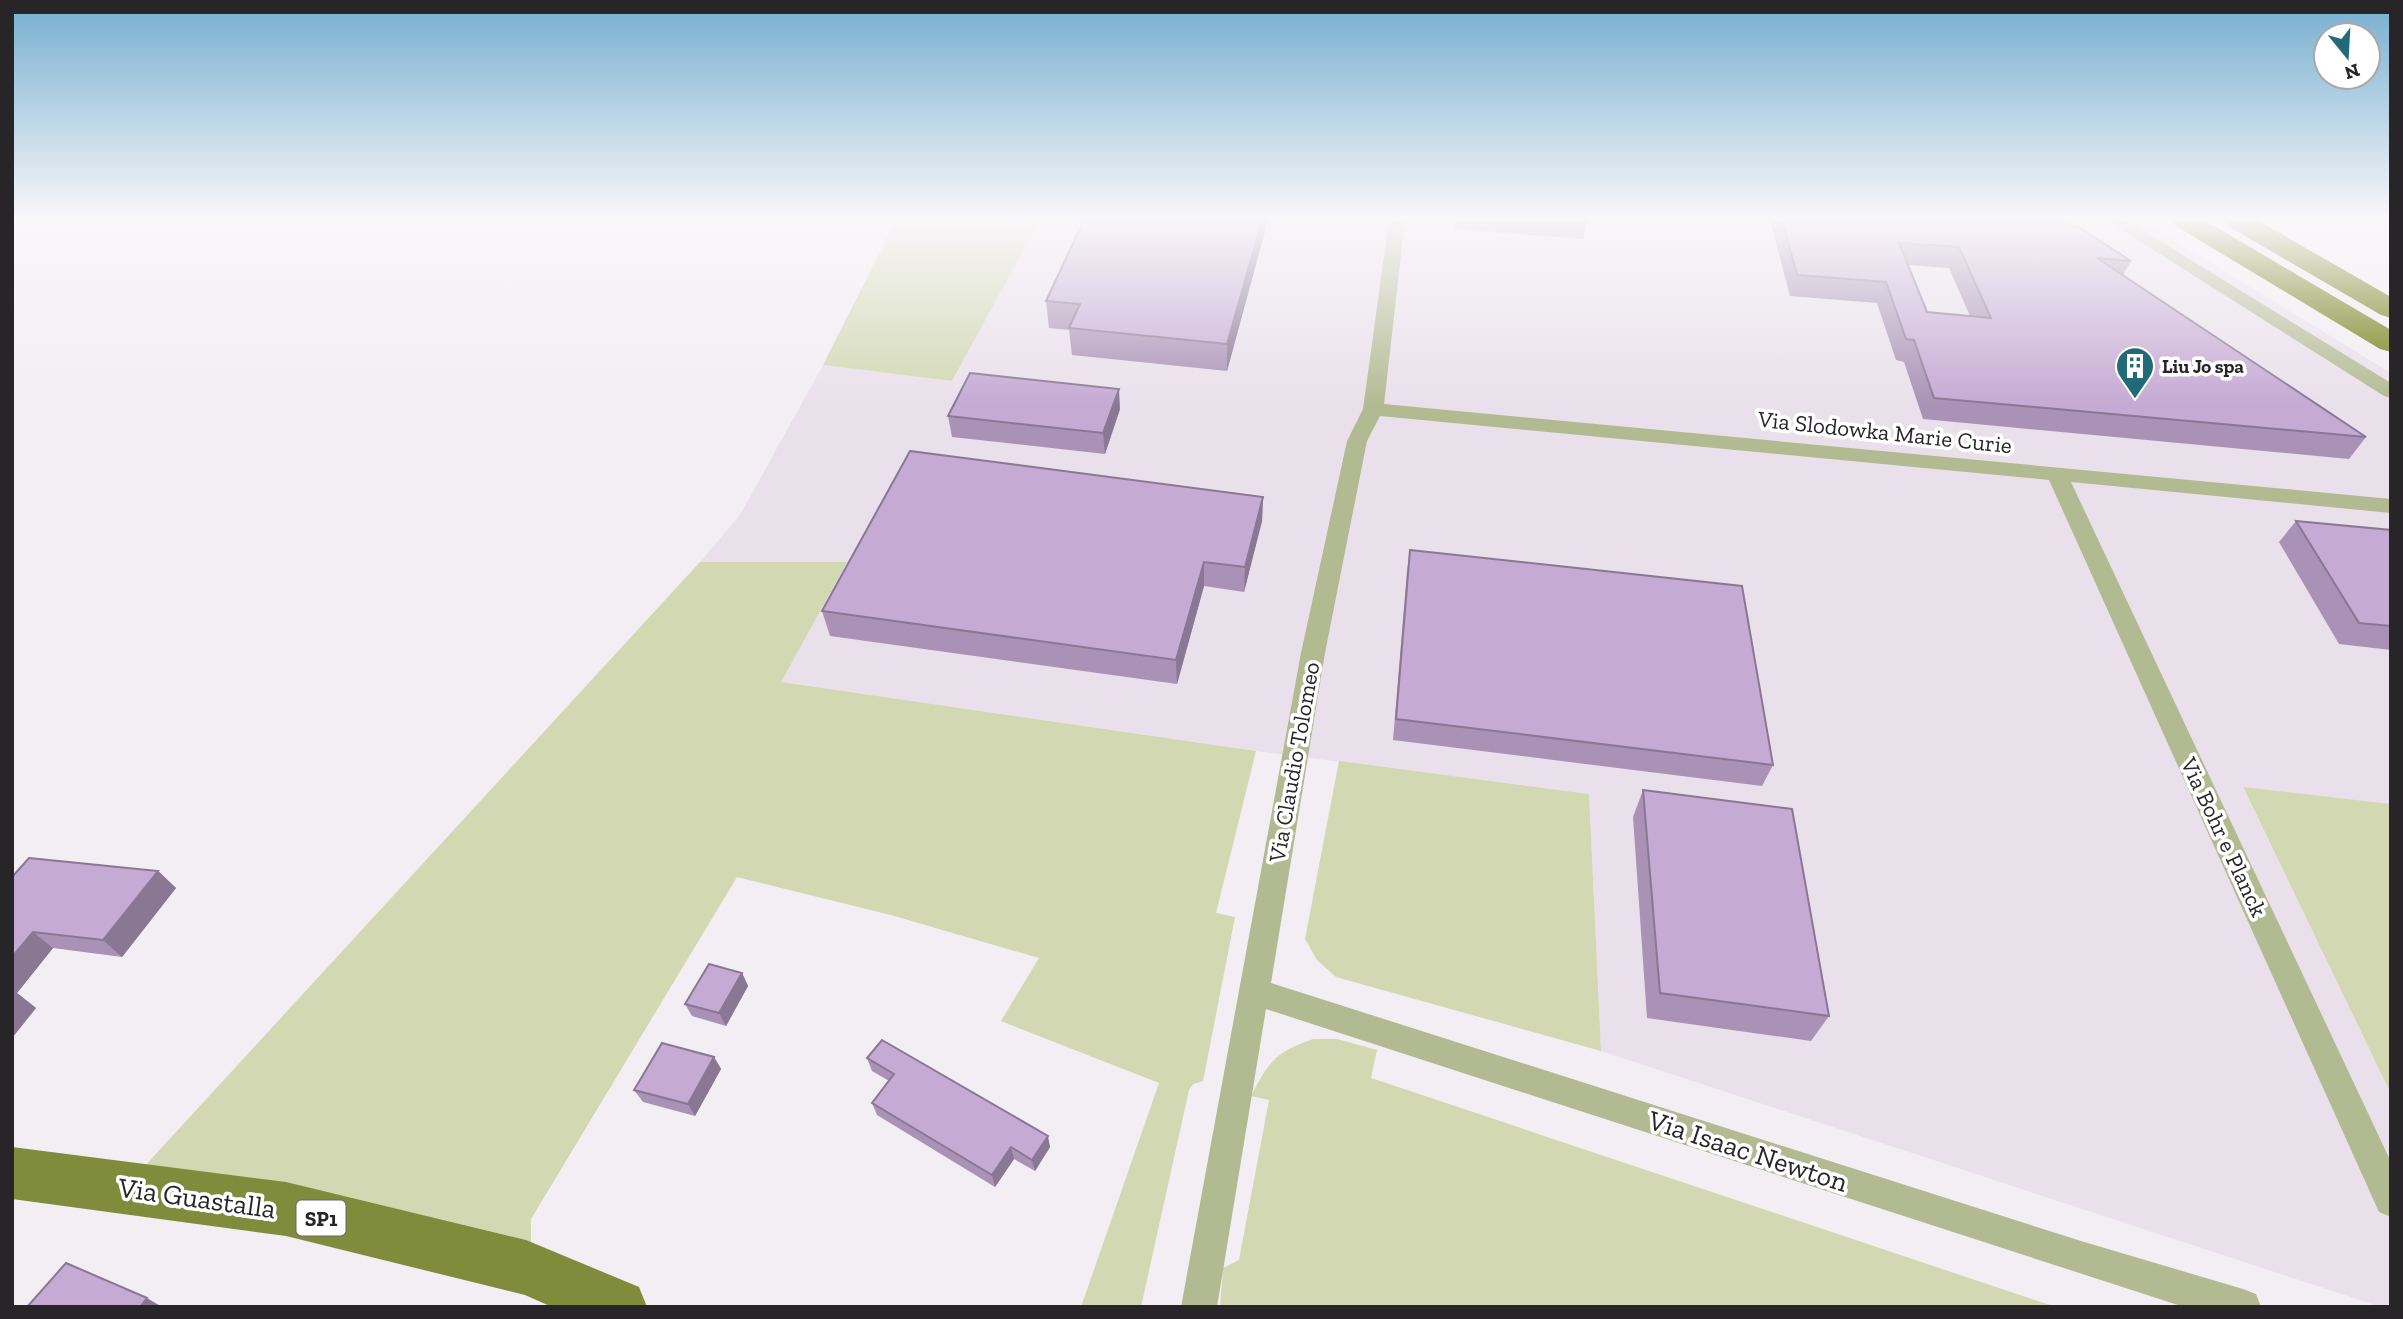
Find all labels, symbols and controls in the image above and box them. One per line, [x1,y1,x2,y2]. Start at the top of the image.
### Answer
north arrow [2312,21,2382,91]
text: N [2342,59,2363,85]
building icon: Liu Jo spa [2114,345,2156,400]
place label: Liu Jo spa [2162,355,2244,378]
street label: Via Slodowka Marie Curie [1756,405,2013,459]
street label: Via Claudio Tolomeo [1262,660,1325,865]
street label: Via Bohr e Planck [2174,752,2273,921]
street label: Via Isaac Newton [1643,1103,1852,1199]
street label: Via Guastalla [115,1170,278,1225]
road number: SP1 [296,1200,346,1236]

